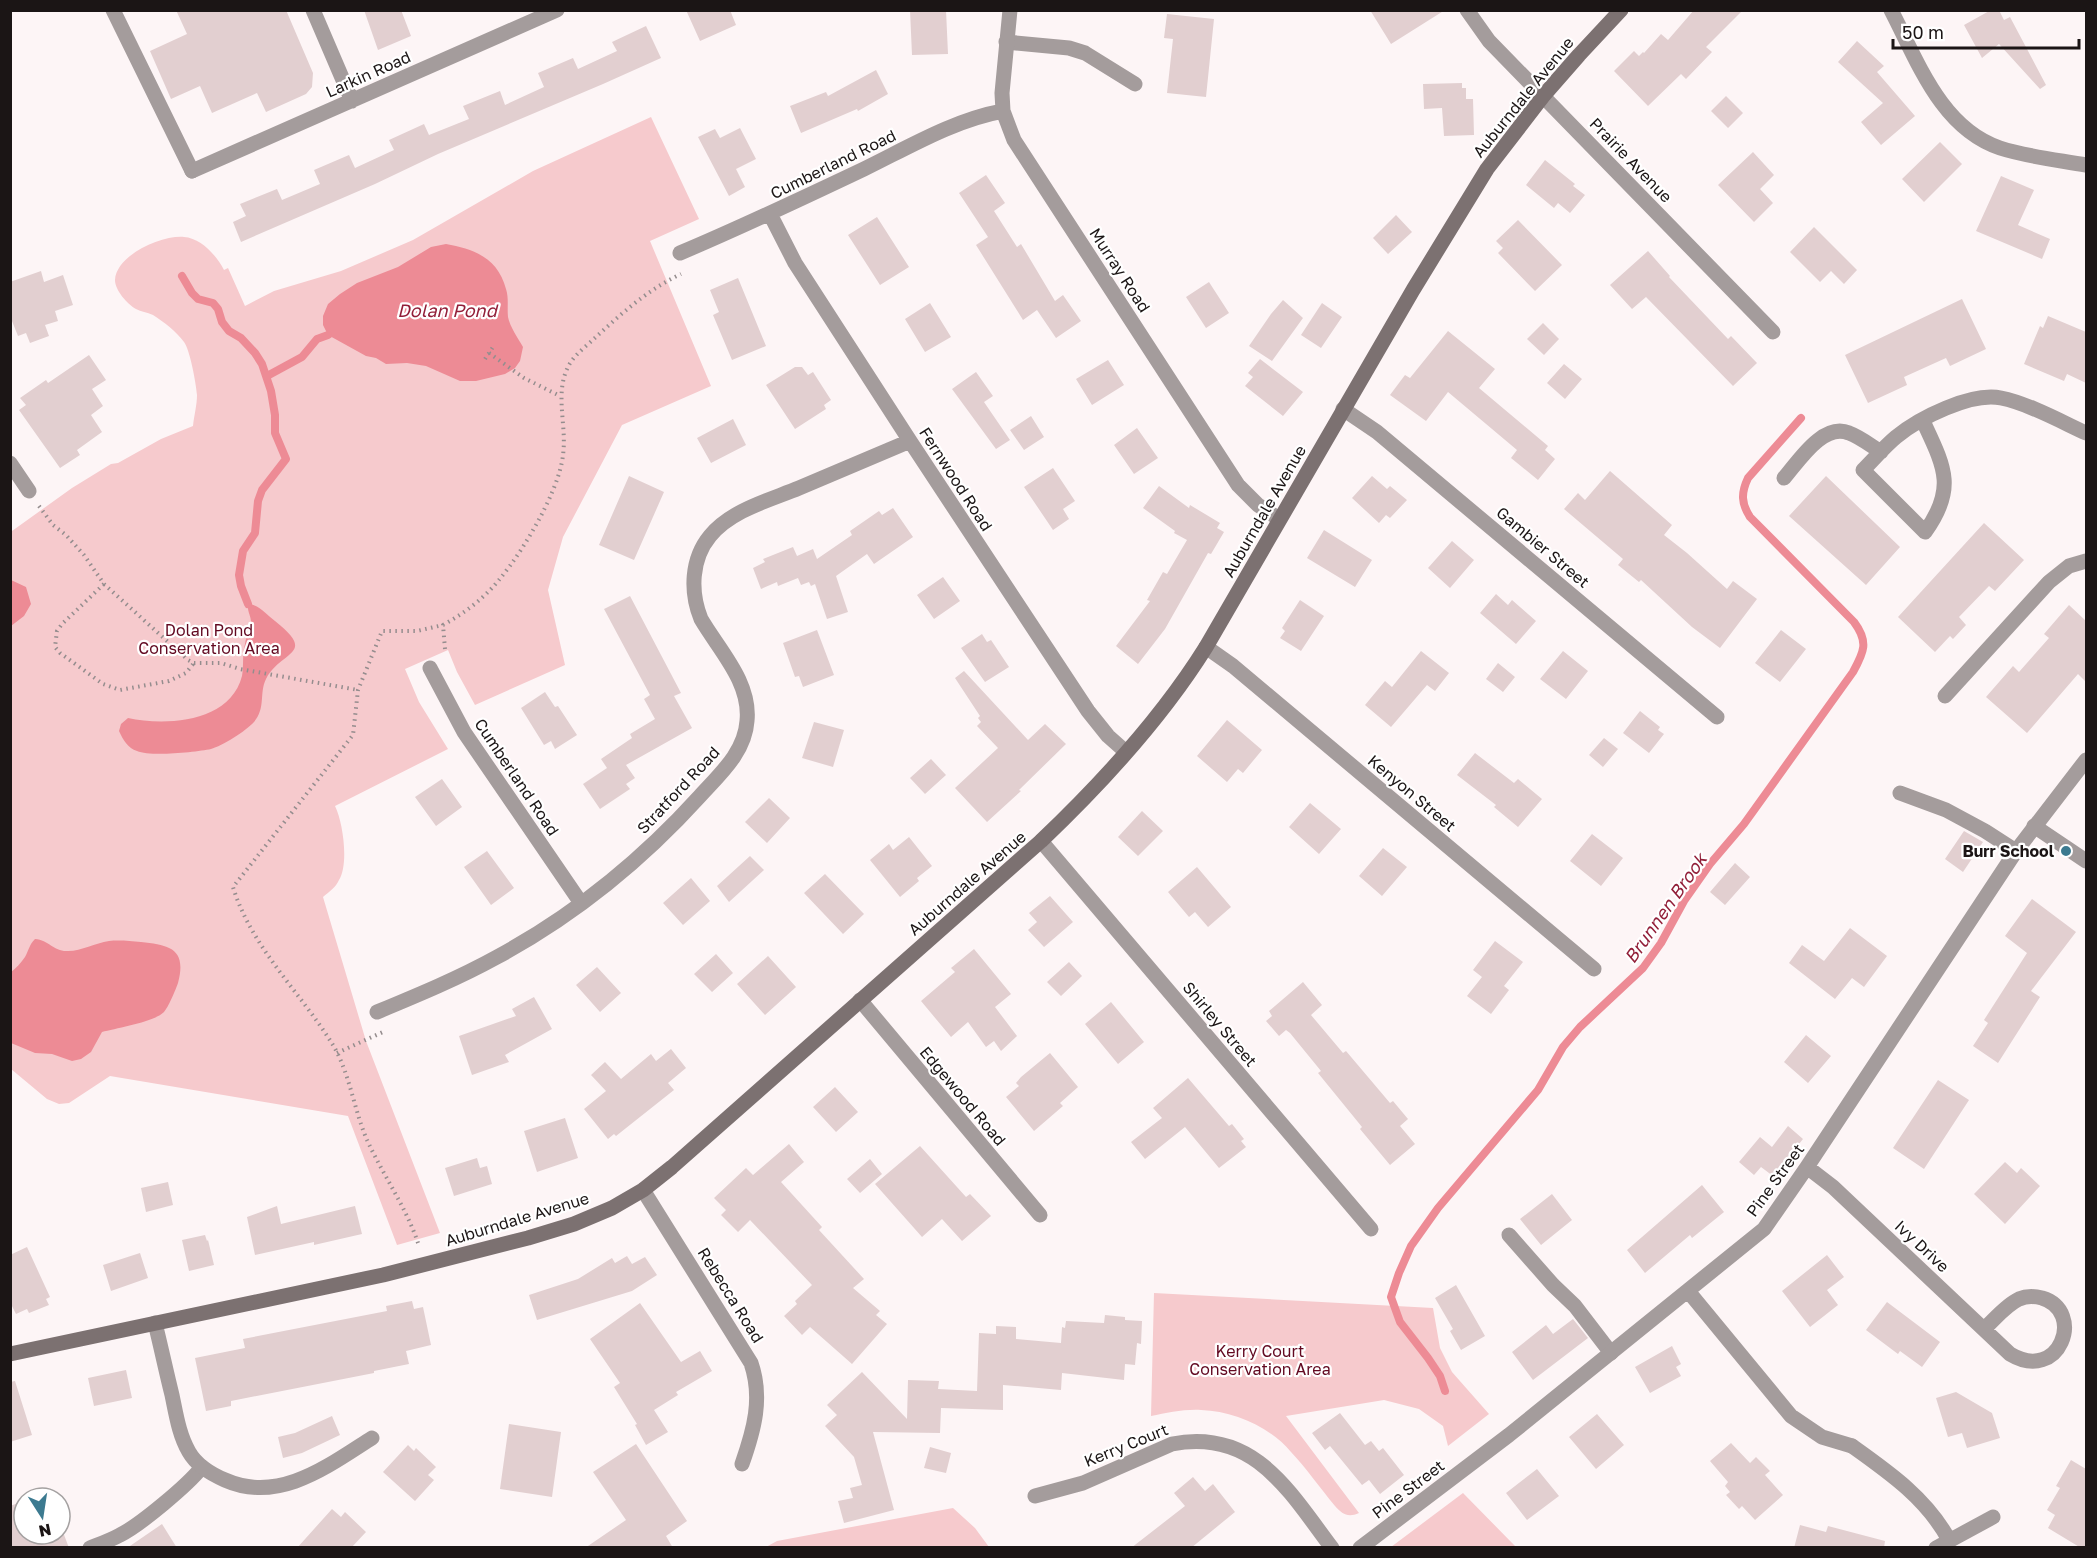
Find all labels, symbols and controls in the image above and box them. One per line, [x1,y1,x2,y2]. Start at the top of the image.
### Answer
scale bar [1893,12,2079,50]
text: 50 m [1902,21,1944,43]
street label: Auburndale Avenue [1468,33,1578,161]
street label: Larkin Road [322,46,414,102]
street label: Prairie Avenue [1586,113,1676,207]
street label: Cumberland Road [767,125,899,203]
street label: Murray Road [1085,224,1155,316]
water label: Dolan Pond [397,299,499,321]
street label: Fernwood Road [915,423,997,535]
street label: Auburndale Avenue [1218,441,1310,581]
street label: Gambier Street [1492,502,1594,592]
park label: Dolan Pond Conservation Area [138,620,280,658]
street label: Cumberland Road [470,715,564,839]
street label: Stratford Road [632,742,724,838]
street label: Kenyon Street [1364,750,1460,836]
street label: Auburndale Avenue [904,826,1030,940]
place label: Burr School [1963,841,2055,861]
marker: Burr School [2059,844,2073,858]
water label: Brunnen Brook [1619,847,1712,967]
street label: Shirley Street [1179,977,1261,1071]
street label: Edgewood Road [916,1042,1010,1150]
street label: Pine Street [1742,1140,1808,1220]
street label: Auburndale Avenue [443,1188,591,1250]
street label: Ivy Drive [1891,1216,1953,1276]
street label: Rebecca Road [694,1244,768,1346]
park label: Kerry Court Conservation Area [1189,1341,1331,1379]
street label: Kerry Court [1081,1419,1171,1471]
street label: Pine Street [1368,1455,1448,1523]
north arrow [12,1486,72,1546]
text: N [37,1520,53,1542]

